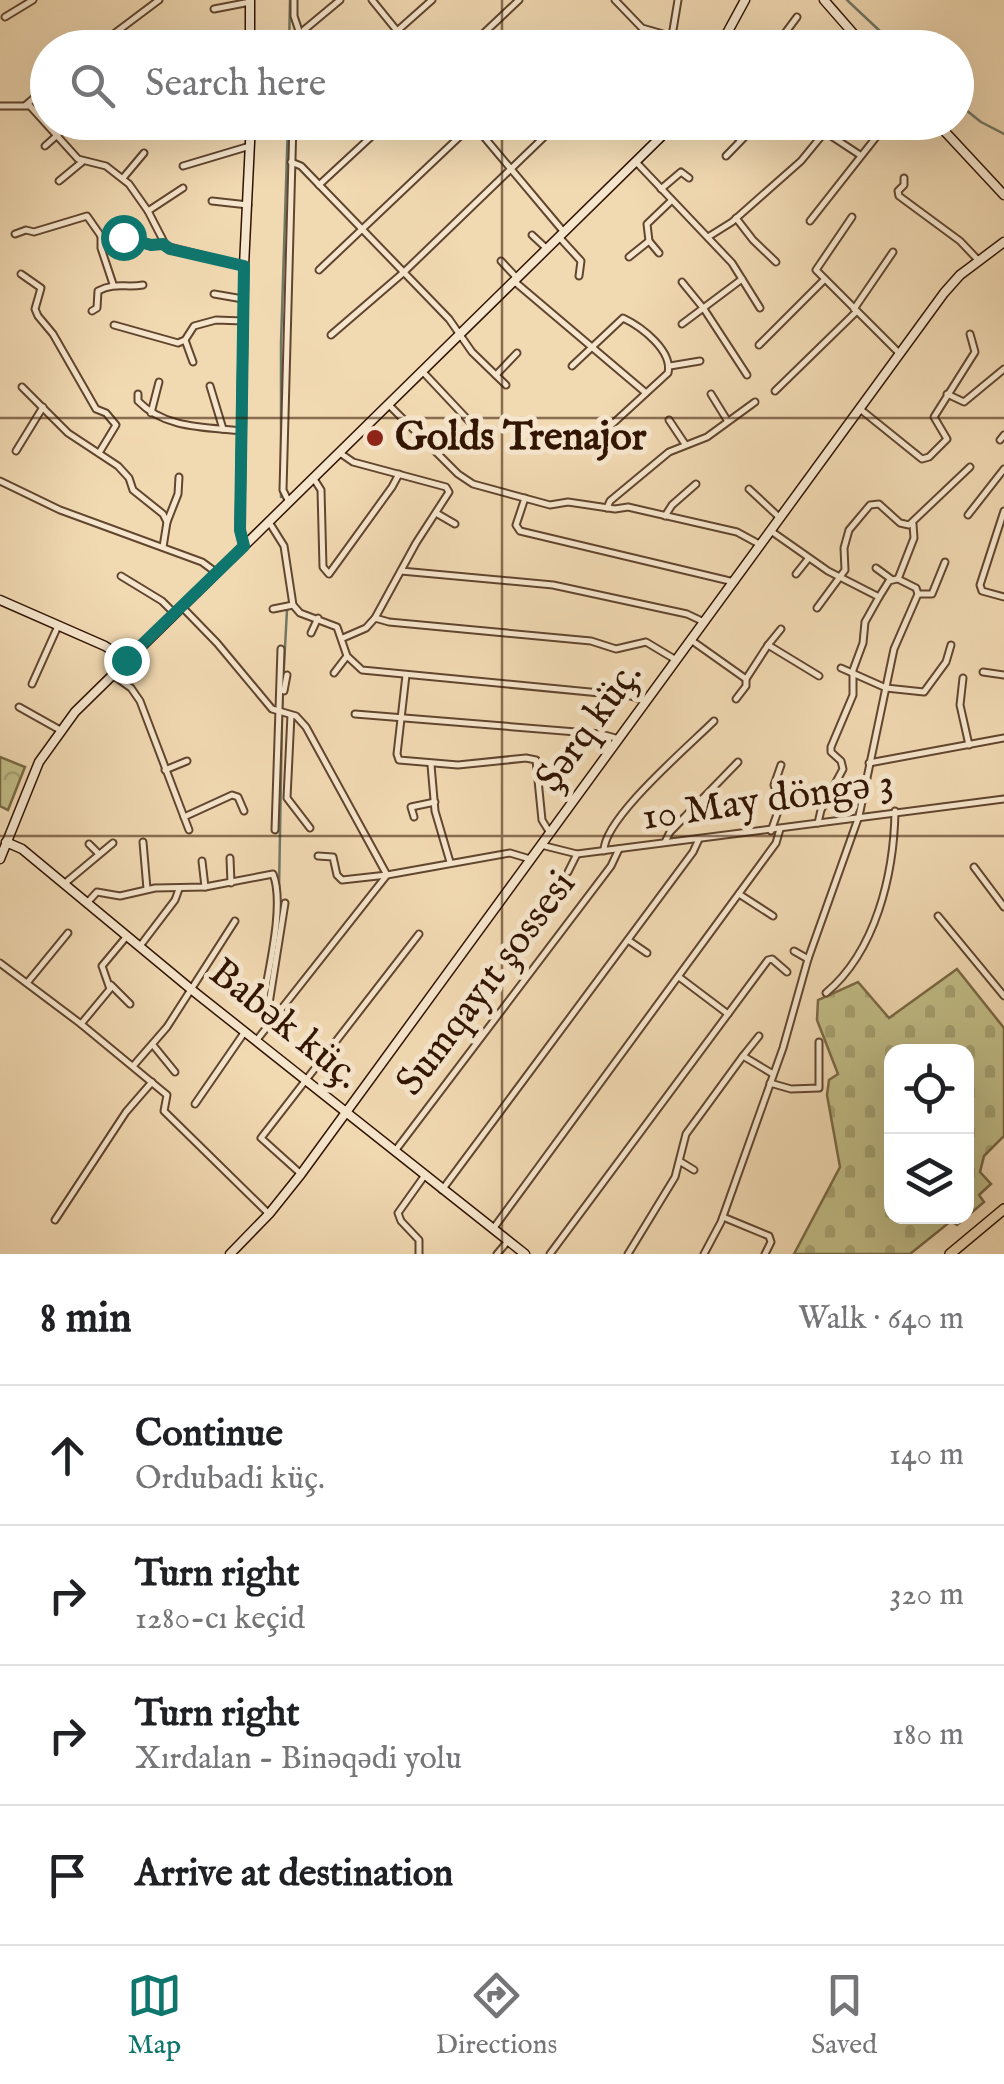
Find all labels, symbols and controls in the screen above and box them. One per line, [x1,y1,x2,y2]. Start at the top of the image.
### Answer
search box [30,30,974,140]
icon: search [65,58,120,113]
text: Search here [145,61,326,109]
route start [101,215,147,261]
place label: Golds Trenajor [395,413,647,464]
marker: Golds Trenajor [364,427,386,449]
route end [104,638,150,684]
street label: Şərq küç. [525,652,655,802]
street label: 10 May döngə 3 [639,758,897,844]
street label: Sumqayıt şossesi [386,861,588,1107]
street label: Babək küç. [198,948,370,1102]
map controls [884,1044,974,1224]
button: locate [884,1044,974,1134]
button: layers [884,1134,974,1224]
text: 8 min [40,1293,132,1346]
text: Walk · 640 m [798,1299,964,1340]
text: Continue [135,1411,283,1459]
icon: ahead [40,1428,95,1483]
text: 140 m [889,1435,964,1476]
text: Ordubadi küç. [135,1459,325,1500]
text: Turn right [135,1551,299,1599]
icon: right [40,1568,95,1623]
text: 320 m [890,1575,964,1616]
text: 1280-cı keçid [135,1599,305,1640]
text: Turn right [135,1691,299,1739]
icon: right [40,1708,95,1763]
text: 180 m [892,1715,964,1756]
text: Xırdalan - Binəqədi yolu [135,1739,462,1780]
icon: arrive [40,1848,95,1903]
text: Arrive at destination [135,1851,453,1899]
tab: Map [127,1968,182,2063]
tab: Directions [435,1968,557,2063]
tab: Saved [811,1968,877,2063]

